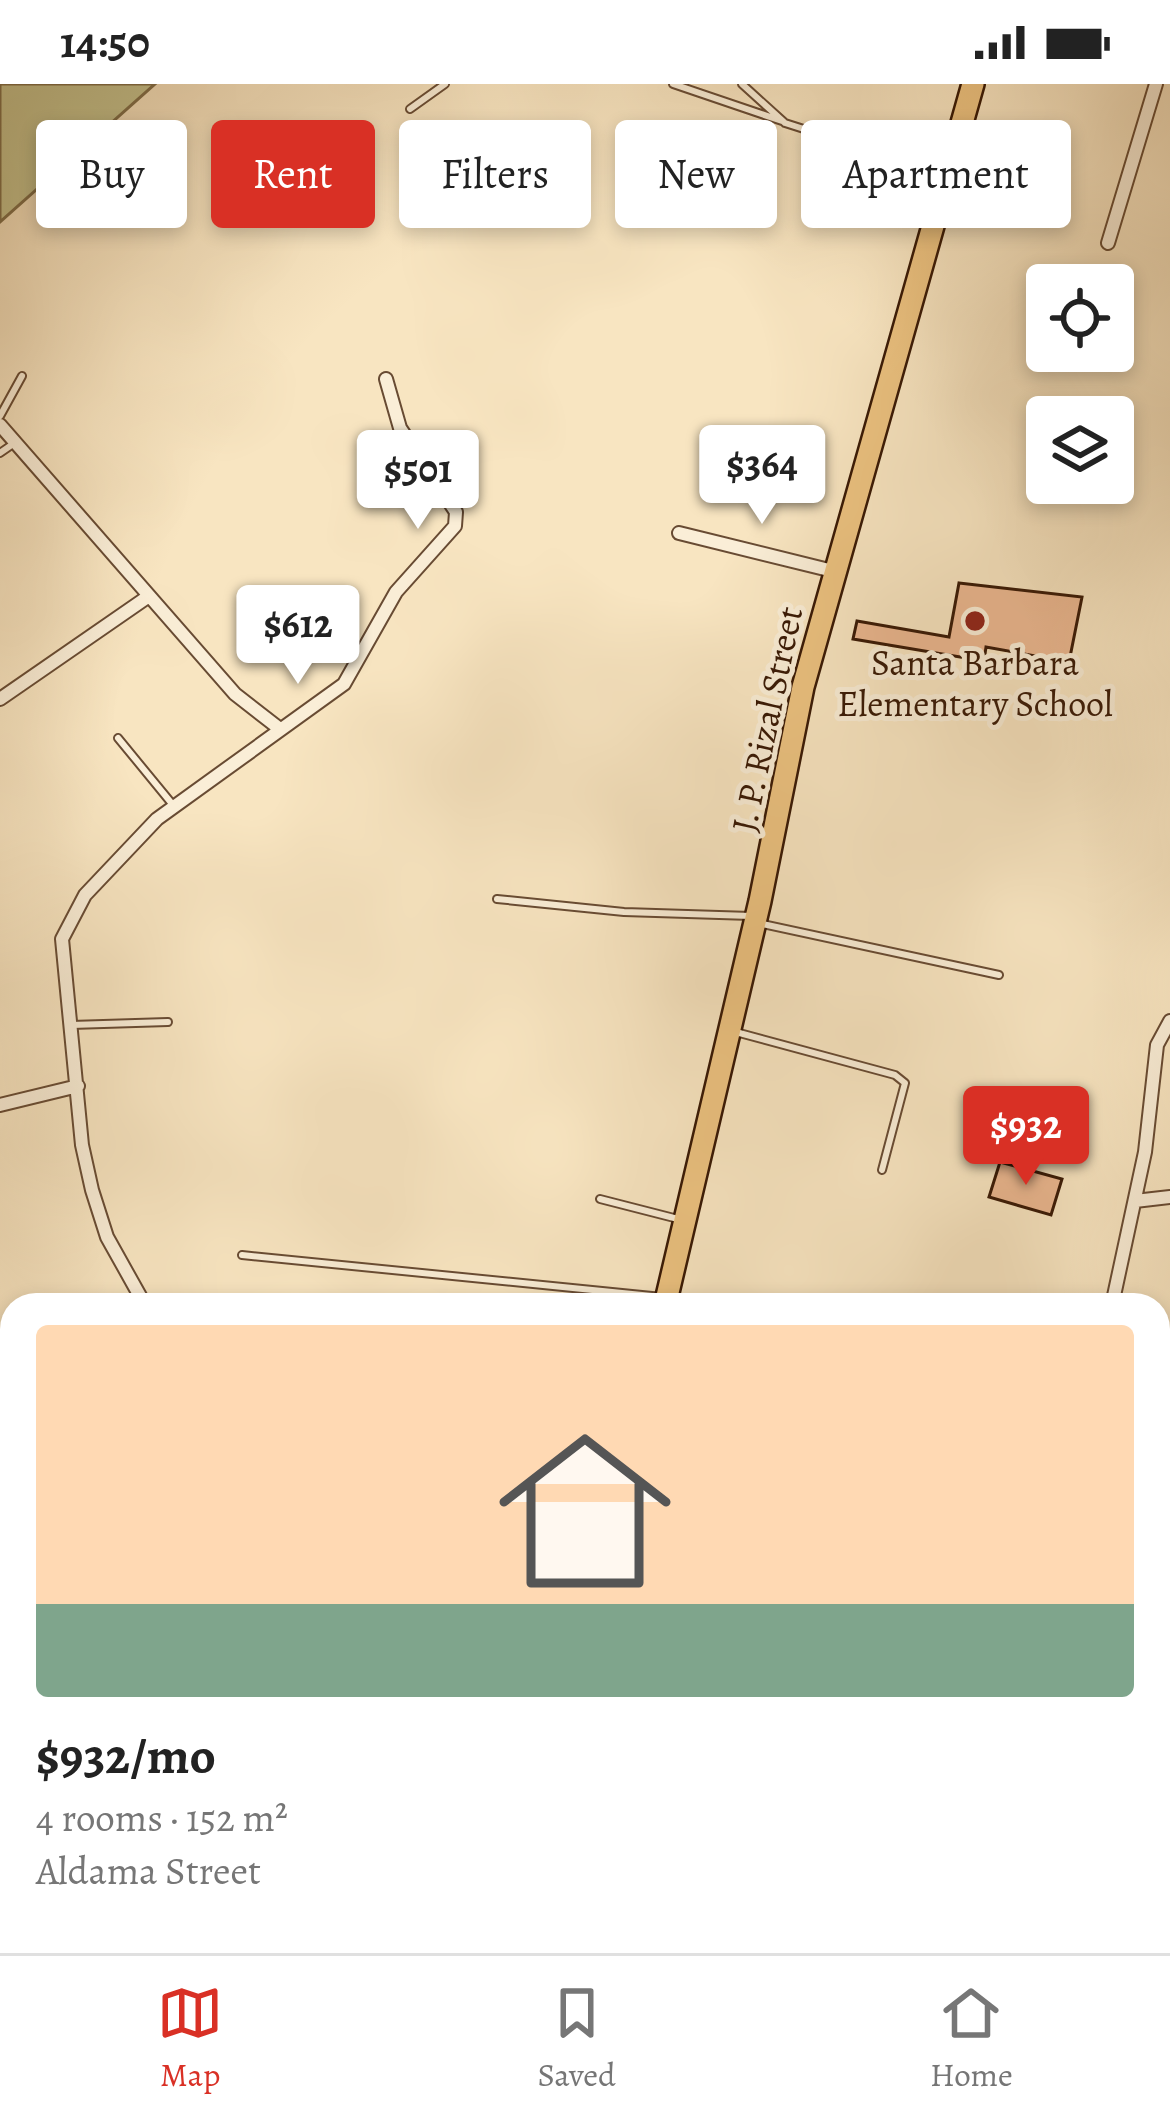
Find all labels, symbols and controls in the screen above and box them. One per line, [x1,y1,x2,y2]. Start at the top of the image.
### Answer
text: 14:50 [60,11,150,73]
chip: Buy [36,120,187,228]
chip: Rent [211,120,375,228]
chip: Filters [399,120,591,228]
chip: New [615,120,777,228]
chip: Apartment [801,120,1071,228]
map controls [1026,264,1134,504]
button: locate [1026,264,1134,372]
button: layers [1026,396,1134,504]
pin: $364 [691,425,833,527]
pin: $501 [347,430,489,532]
text: $364 [726,437,798,490]
text: $501 [384,442,452,495]
pin: $612 [227,585,369,687]
text: $612 [263,597,333,650]
street label: J. P. Rizal Street [719,602,814,836]
marker: Santa Barbara Elementary School [962,608,988,634]
place label: Santa Barbara Elementary School [837,638,1113,728]
pin: $932 [955,1086,1097,1188]
text: $932 [990,1098,1062,1151]
icon: home [477,1403,693,1619]
text: $932/mo [36,1721,216,1791]
text: 4 rooms · 152 m² [36,1791,288,1844]
text: Aldama Street [36,1844,261,1897]
tab: Map [157,1980,223,2097]
tab: Saved [537,1980,616,2097]
tab: Home [930,1980,1013,2097]

